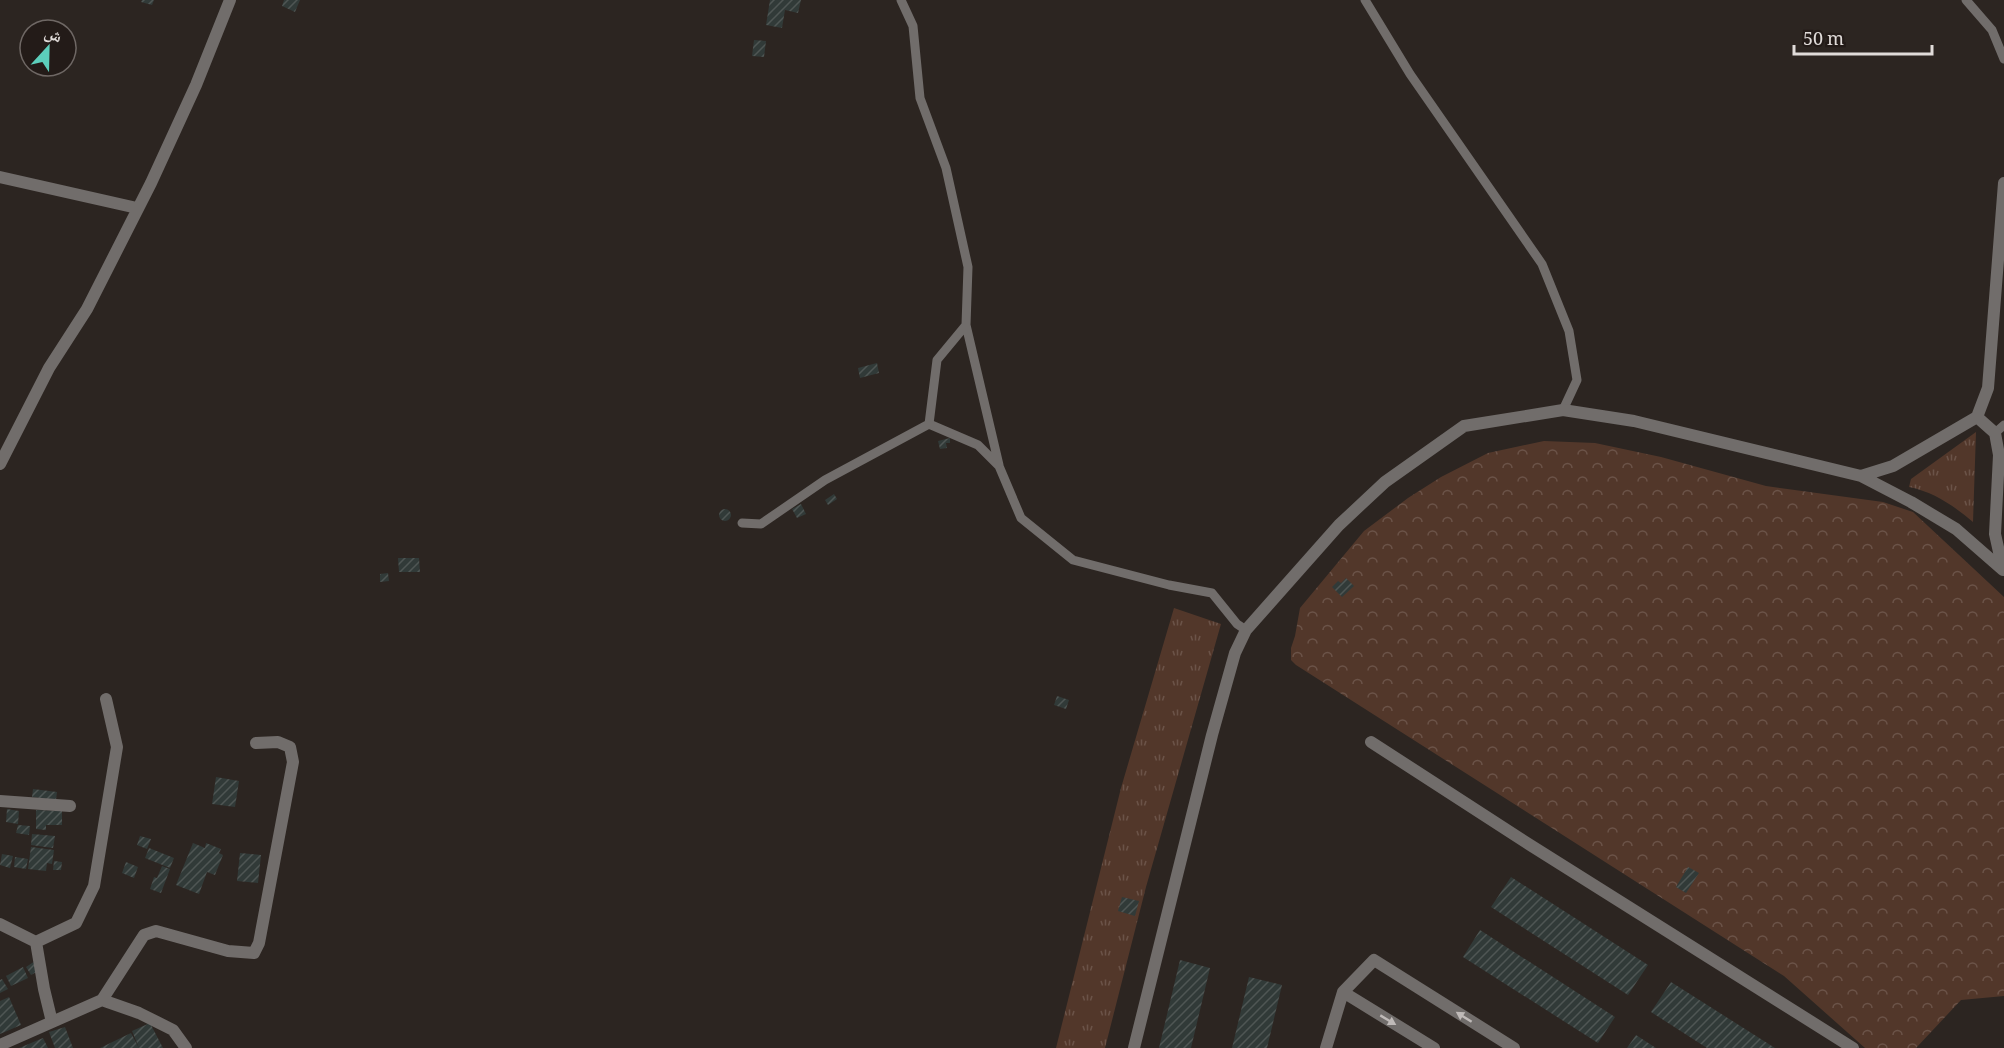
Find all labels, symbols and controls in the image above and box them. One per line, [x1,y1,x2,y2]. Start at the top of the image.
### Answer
north arrow [18,18,78,78]
scale bar [1794,18,1932,56]
text: ش [40,21,66,52]
text: 50 m [1803,26,1844,56]
one-way arrow [1456,1012,1472,1023]
one-way arrow [1380,1014,1396,1025]

